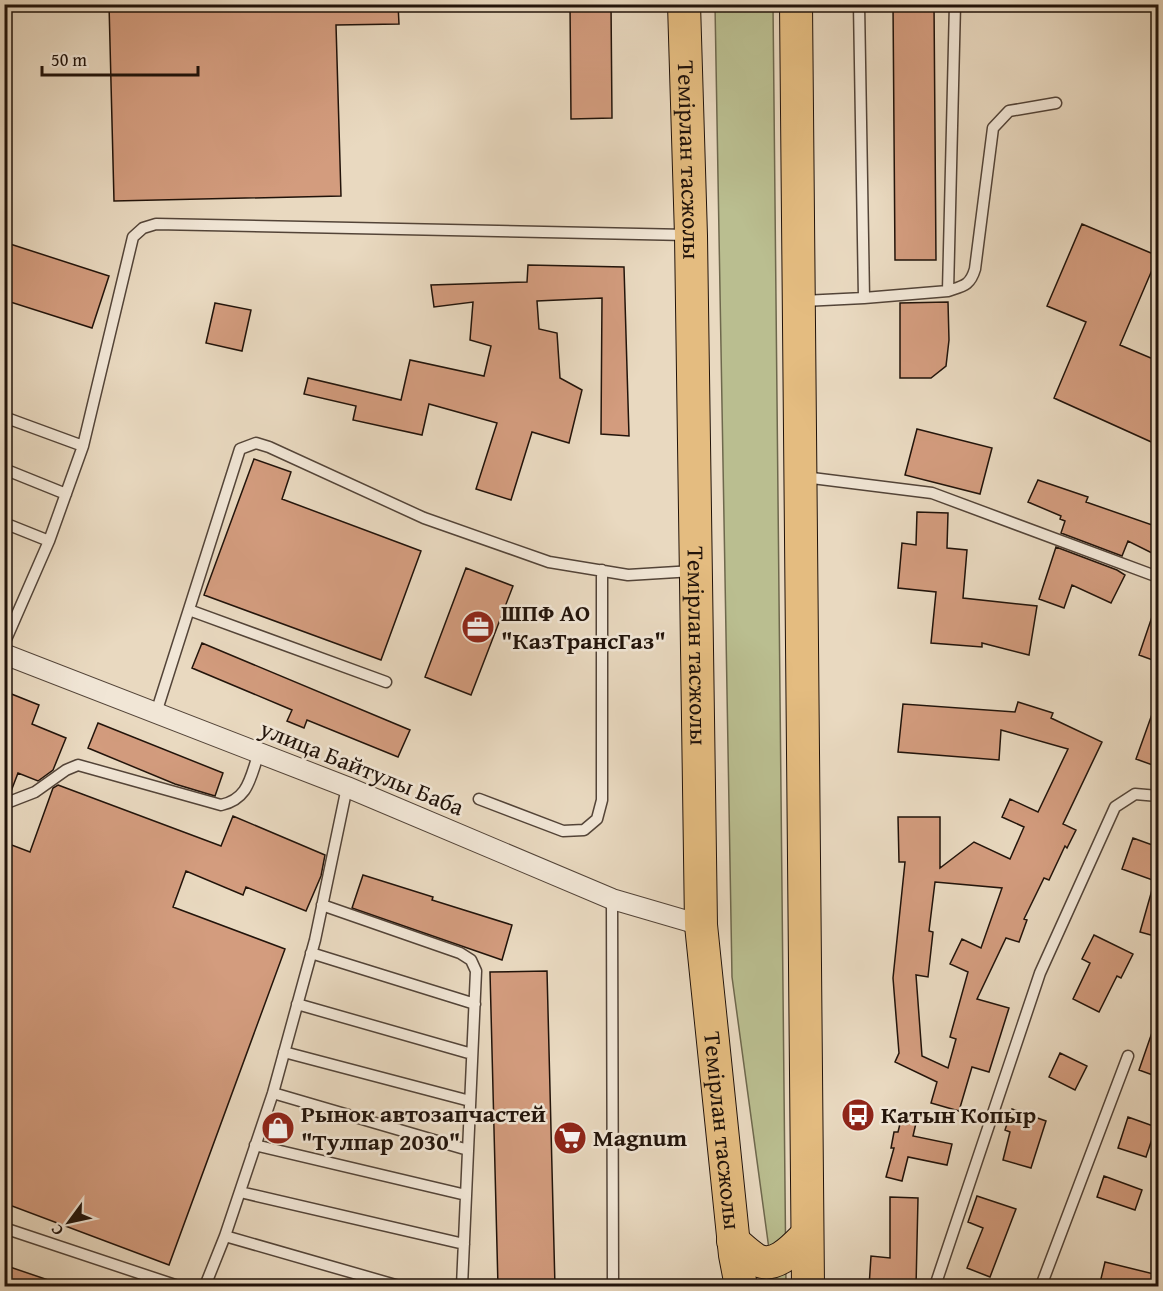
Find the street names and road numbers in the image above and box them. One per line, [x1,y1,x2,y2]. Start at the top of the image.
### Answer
street label: Темірлан тасжолы [669,60,709,260]
street label: Темірлан тасжолы [679,546,716,746]
street label: улица Байтулы Баба [254,710,470,825]
street label: Темірлан тасжолы [695,1030,750,1232]

